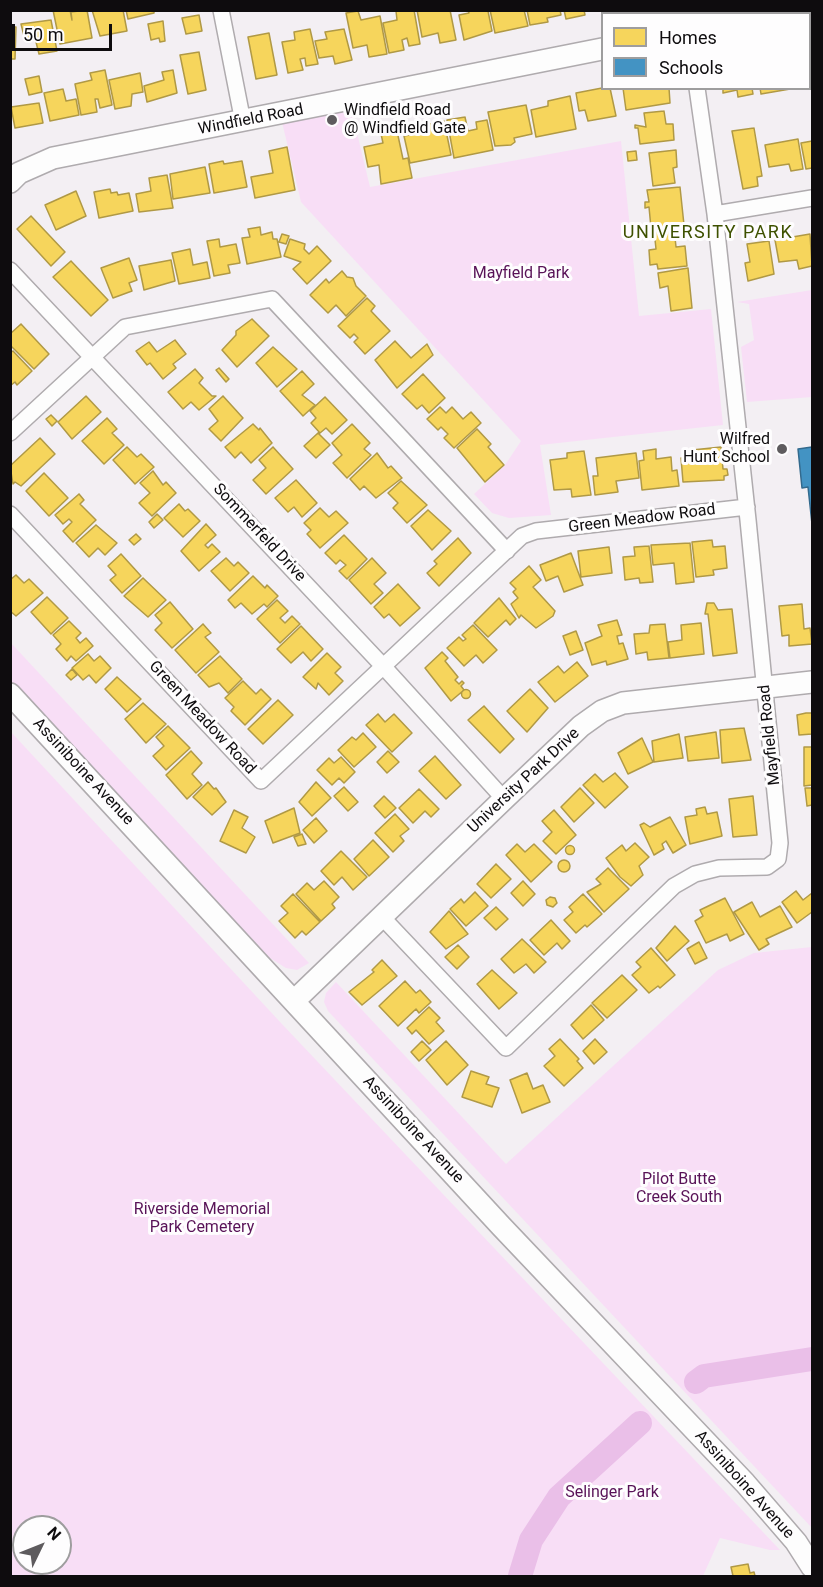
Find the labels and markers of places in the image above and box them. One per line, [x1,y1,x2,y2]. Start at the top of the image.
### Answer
place label: Windfield Road @ Windfield Gate [344,101,466,139]
marker: Windfield Road @ Windfield Gate [325,113,339,127]
place label: Wilfred Hunt School [683,430,770,468]
marker: Wilfred Hunt School [775,442,789,456]

